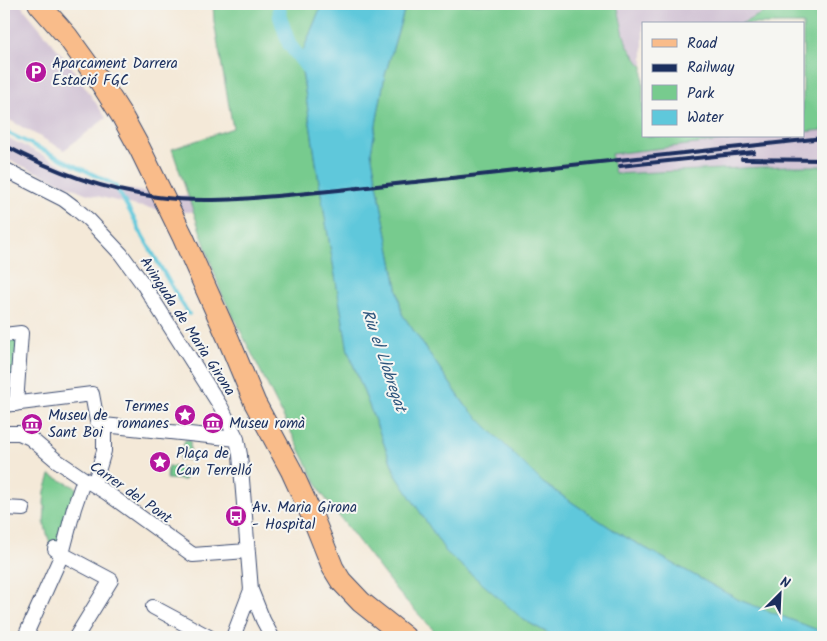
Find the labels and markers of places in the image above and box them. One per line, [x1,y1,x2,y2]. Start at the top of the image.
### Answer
place label: Aparcament Darrera Estació FGC [52,52,178,93]
parking icon: Aparcament Darrera Estació FGC [24,60,48,84]
place label: Termes romanes [117,395,170,436]
place icon: Termes romanes [173,403,197,427]
place label: Museu de Sant Boi [48,404,108,445]
museum icon: Museu romà [201,411,225,435]
museum icon: Museu de Sant Boi [20,412,44,436]
place label: Museu romà [229,412,305,436]
place label: Plaça de Can Terrelló [176,442,253,483]
place icon: Plaça de Can Terrelló [148,450,172,474]
place label: Av. Maria Girona - Hospital [252,496,357,537]
bus stop icon: Av. Maria Girona - Hospital [224,504,248,528]

